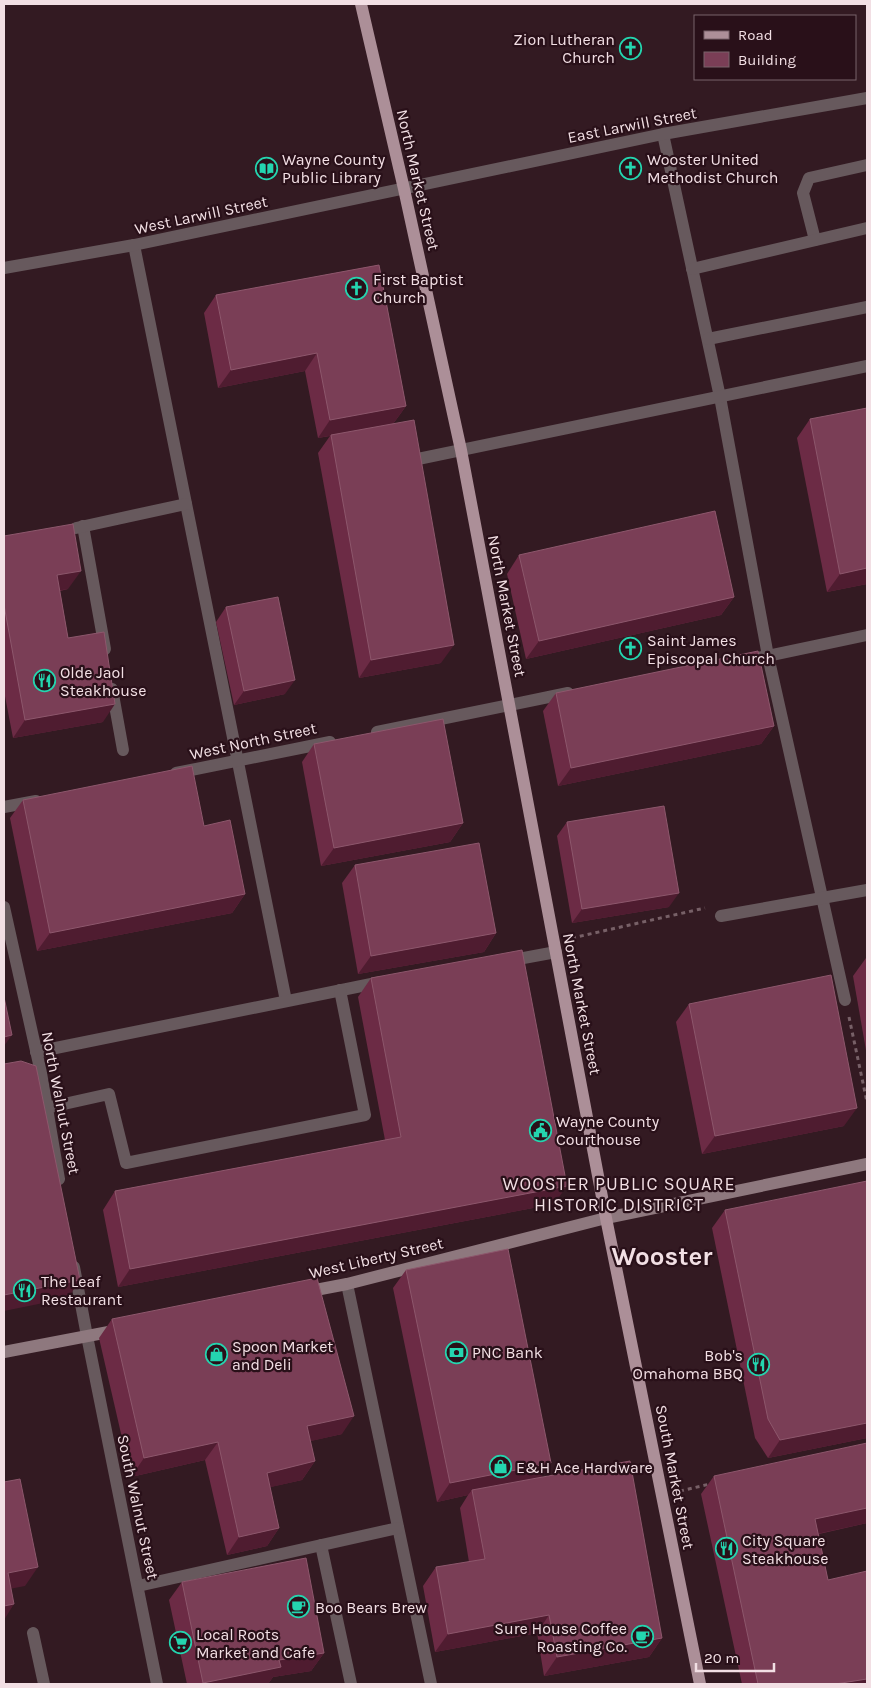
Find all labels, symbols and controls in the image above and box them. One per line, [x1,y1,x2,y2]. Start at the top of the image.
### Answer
legend [694,15,856,80]
text: Road [738,26,773,44]
place label: Zion Lutheran Church [513,30,615,67]
church icon: Zion Lutheran Church [619,36,643,60]
text: Building [738,51,796,69]
street label: East Larwill Street [566,103,698,147]
street label: North Market Street [393,108,443,252]
place label: Wayne County Public Library [282,150,386,187]
place label: Wooster United Methodist Church [647,150,779,187]
library icon: Wayne County Public Library [254,156,278,180]
church icon: Wooster United Methodist Church [619,156,643,180]
street label: West Larwill Street [133,192,269,238]
place label: First Baptist Church [373,270,463,307]
church icon: First Baptist Church [345,276,369,300]
street label: North Market Street [484,533,530,679]
place label: Saint James Episcopal Church [647,631,775,668]
church icon: Saint James Episcopal Church [619,637,643,661]
place label: Olde Jaol Steakhouse [60,663,146,700]
restaurant icon: Olde Jaol Steakhouse [32,669,56,693]
street label: West North Street [188,718,318,764]
street label: North Market Street [559,931,605,1077]
street label: North Walnut Street [38,1030,84,1176]
place label: Wayne County Courthouse [556,1112,660,1149]
public building icon: Wayne County Courthouse [528,1118,552,1142]
district label: WOOSTER PUBLIC SQUARE HISTORIC DISTRICT [502,1173,736,1216]
street label: West Liberty Street [307,1233,445,1283]
district label: Wooster [612,1241,713,1272]
place label: The Leaf Restaurant [41,1272,122,1309]
restaurant icon: The Leaf Restaurant [13,1278,37,1302]
place label: Spoon Market and Deli [232,1337,333,1374]
bank icon: PNC Bank [444,1340,468,1364]
shop icon: Spoon Market and Deli [204,1343,228,1367]
place label: PNC Bank [472,1343,543,1362]
place label: Bob's Omahoma BBQ [633,1346,743,1383]
restaurant icon: Bob's Omahoma BBQ [747,1352,771,1376]
street label: South Market Street [652,1403,698,1551]
street label: South Walnut Street [113,1433,163,1581]
shop icon: E&H Ace Hardware [488,1455,512,1479]
place label: E&H Ace Hardware [516,1458,653,1477]
place label: City Square Steakhouse [742,1531,828,1568]
restaurant icon: City Square Steakhouse [714,1537,738,1561]
cafe icon: Boo Bears Brew [287,1595,311,1619]
place label: Boo Bears Brew [315,1598,427,1617]
place label: Sure House Coffee Roasting Co. [494,1619,627,1656]
place label: Local Roots Market and Cafe [196,1625,315,1662]
cafe icon: Sure House Coffee Roasting Co. [631,1625,655,1649]
supermarket icon: Local Roots Market and Cafe [168,1631,192,1655]
scale bar [696,1640,774,1672]
text: 20 m [704,1649,739,1667]

